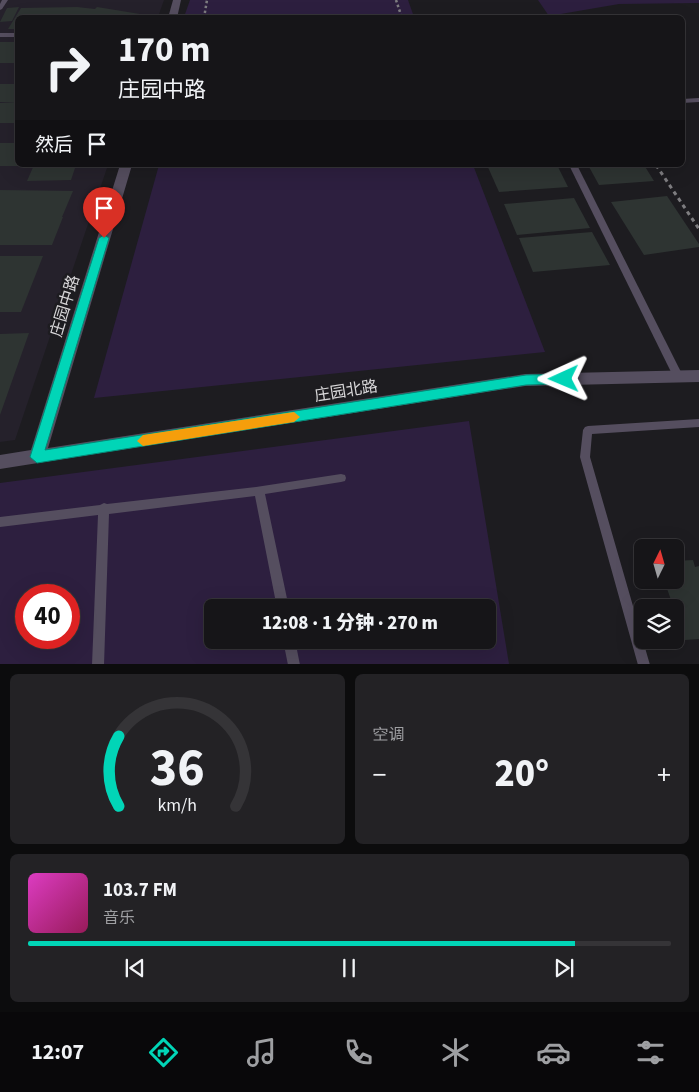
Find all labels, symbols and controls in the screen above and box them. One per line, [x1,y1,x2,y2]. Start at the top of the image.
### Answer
text: 170 m [118,25,210,75]
icon: right [35,35,100,100]
text: 庄园中路 [118,74,206,106]
icon: arrive [83,130,111,158]
text: 然后 [35,132,73,159]
pin [83,187,125,238]
icon: arrive [90,194,118,222]
street label: 庄园中路 [45,272,85,340]
position arrow [537,352,589,404]
street label: 庄园北路 [313,375,379,407]
north arrow [634,539,684,589]
map controls [634,539,684,649]
speed limit sign: 40 [15,584,80,649]
button: layers [634,599,684,649]
text: 12:08 · 1 分钟 · 270 m [262,610,438,637]
text: 空调 [373,724,405,746]
text: 36 [150,732,205,806]
text: 20° [494,747,549,801]
text: − [373,755,386,795]
text: + [657,755,671,795]
text: km/h [157,793,197,818]
text: 103.7 FM [103,877,177,904]
text: 音乐 [103,907,135,929]
icon: previous [121,954,149,982]
icon: pause [335,954,363,982]
icon: next [550,954,578,982]
icon: directions [146,1035,181,1070]
icon: music [244,1035,279,1070]
icon: phone [341,1035,376,1070]
icon: climate [438,1035,473,1070]
icon: car [536,1035,571,1070]
icon: filters [633,1035,668,1070]
text: 12:07 [31,1036,84,1068]

